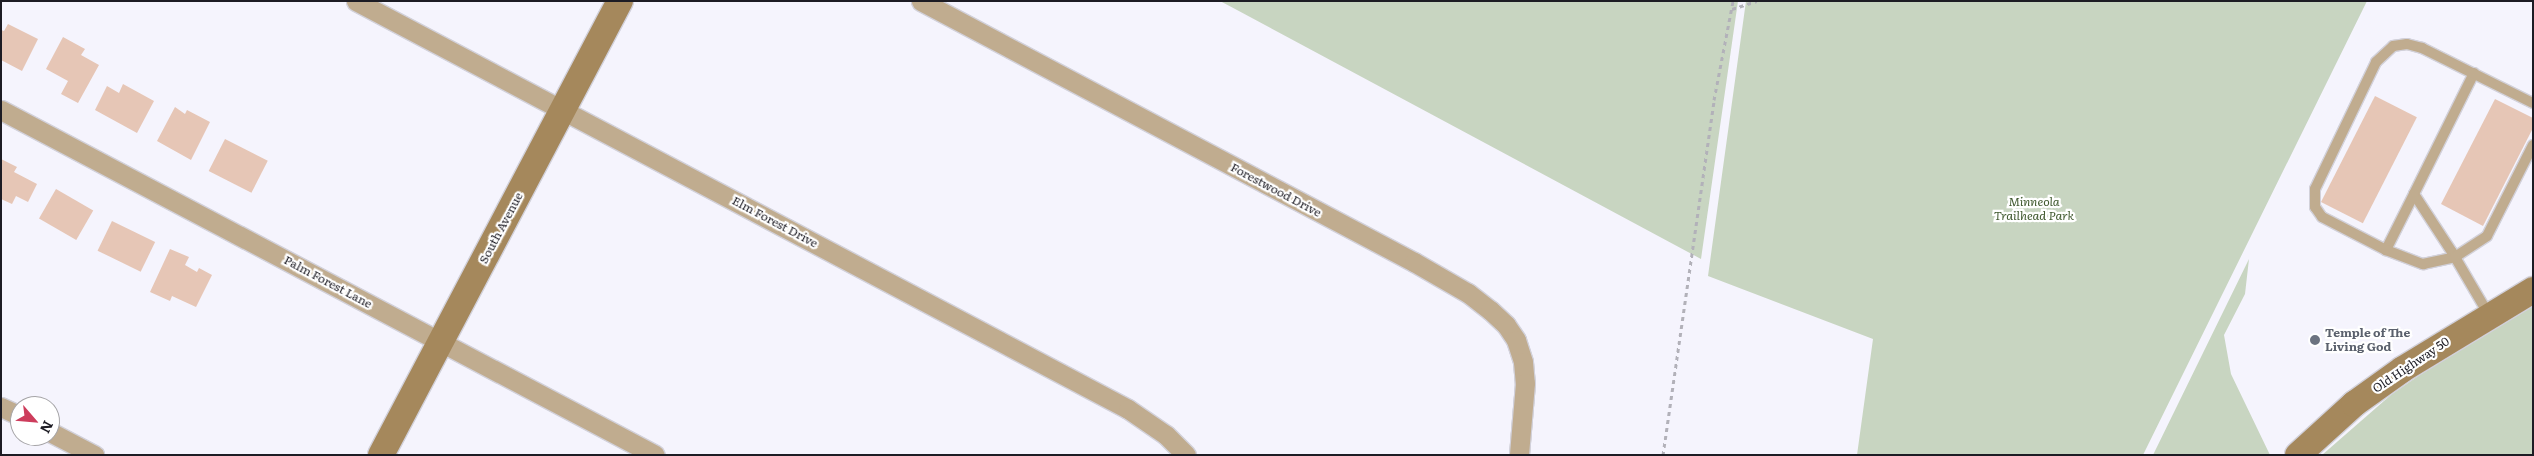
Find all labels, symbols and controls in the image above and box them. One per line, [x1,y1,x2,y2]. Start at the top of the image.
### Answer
street label: Forestwood Drive [1228,160,1324,220]
street label: South Avenue [476,190,526,266]
street label: Elm Forest Drive [730,193,820,251]
park label: Minneola Trailhead Park [1994,195,2074,223]
street label: Palm Forest Lane [281,253,375,311]
place label: Temple of The Living God [2325,326,2410,354]
marker: Temple of The Living God [2309,334,2321,346]
street label: Old Highway 50 [2370,334,2452,396]
north arrow [10,396,60,446]
text: N [36,418,59,437]

